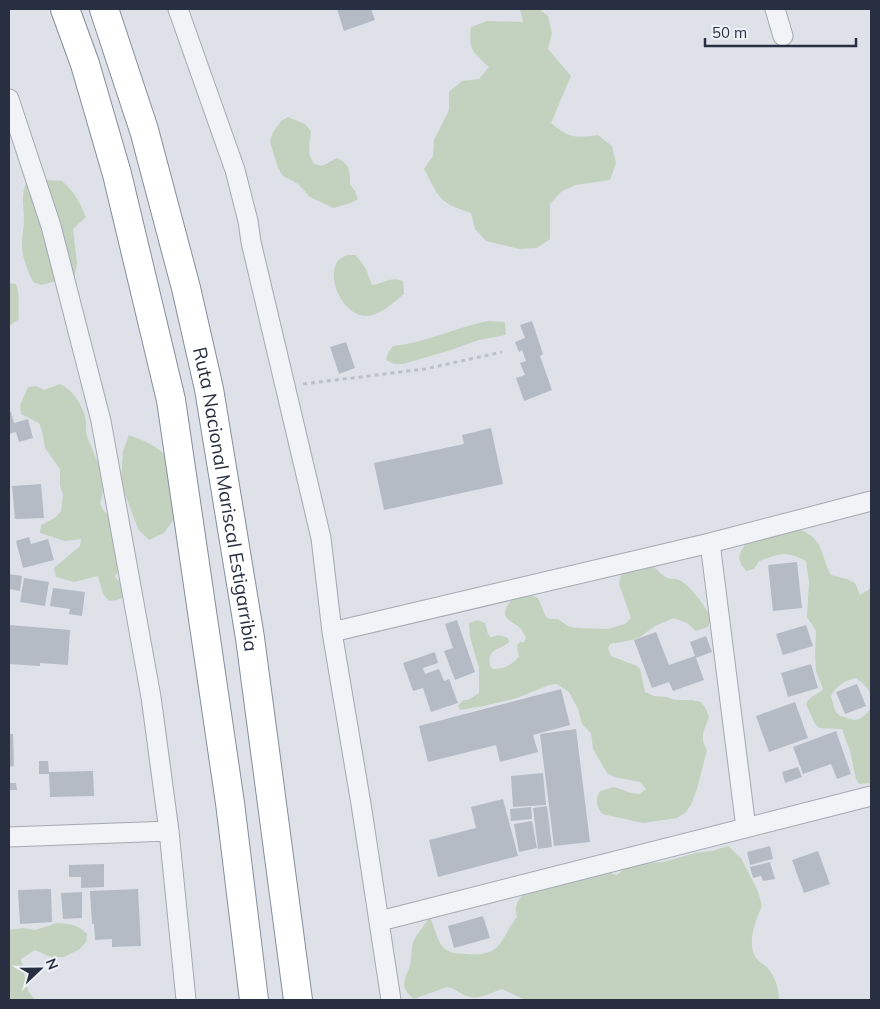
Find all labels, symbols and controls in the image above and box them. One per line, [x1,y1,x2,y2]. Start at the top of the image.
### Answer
scale bar [705,15,856,47]
text: 50 m [712,23,747,42]
street label: Ruta Nacional Mariscal Estigarribia [188,345,264,653]
north arrow [15,944,65,994]
text: N [42,956,62,972]

